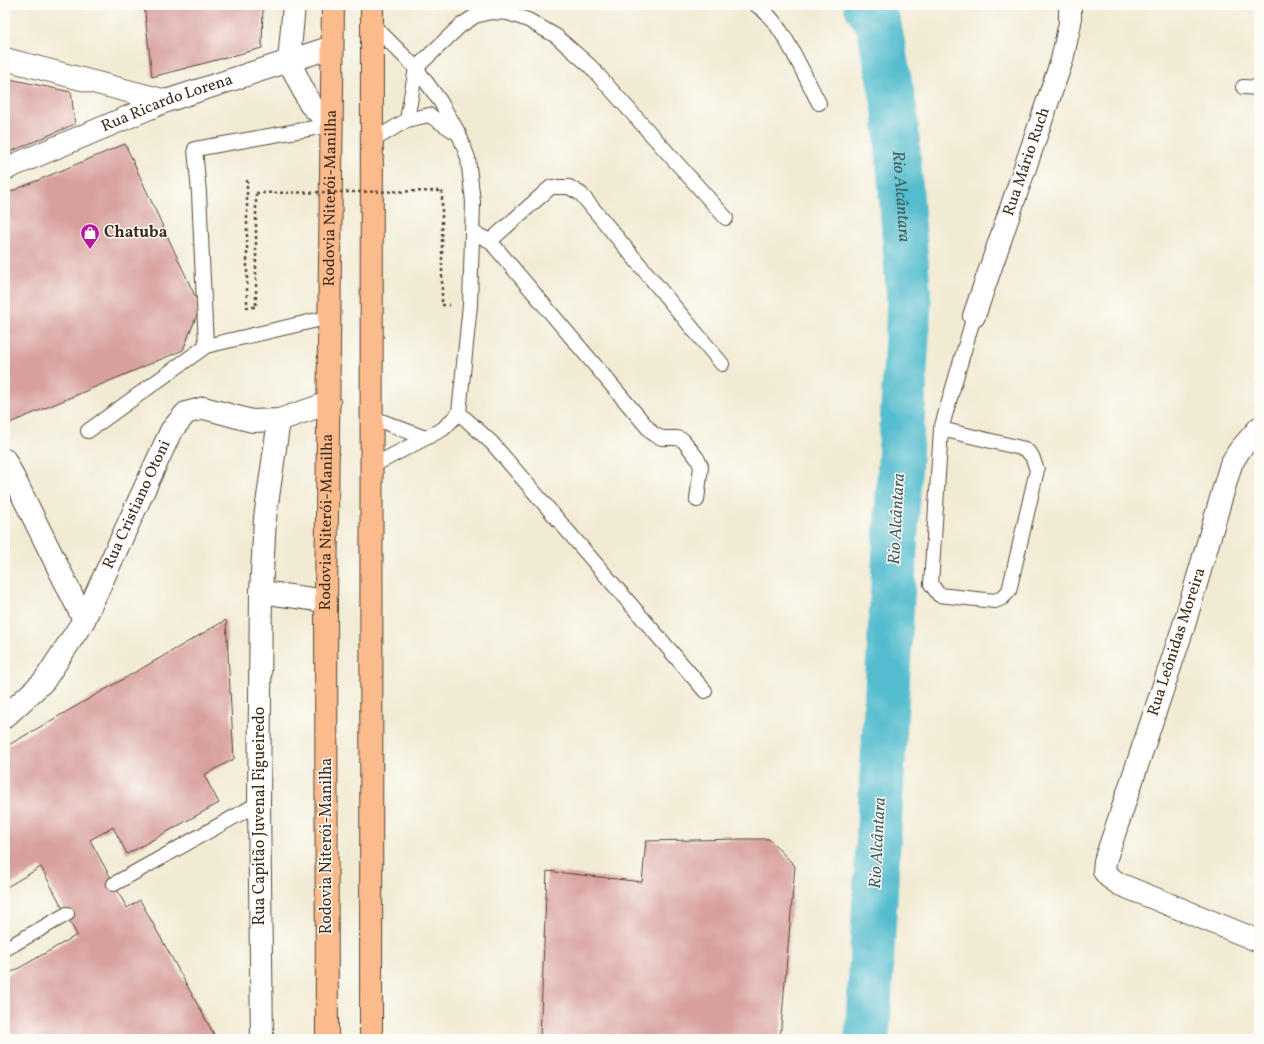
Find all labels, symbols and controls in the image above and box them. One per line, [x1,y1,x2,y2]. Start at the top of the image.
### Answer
street label: Rua Ricardo Lorena [98,69,236,138]
street label: Rua Mário Ruch [998,105,1056,219]
street label: Rodovia Niterói-Manilha [319,109,343,287]
water label: Rio Alcântara [886,150,916,243]
shop icon: Chatuba [79,222,101,250]
place label: Chatuba [104,222,168,244]
street label: Rodovia Niterói-Manilha [315,433,339,610]
street label: Rua Cristiano Otoni [98,436,176,573]
water label: Rio Alcântara [883,473,911,565]
street label: Rua Leônidas Moreira [1143,565,1211,719]
street label: Rua Capitão Juvenal Figueiredo [249,707,271,925]
street label: Rodovia Niterói-Manilha [316,758,338,934]
water label: Rio Alcântara [864,797,892,889]

